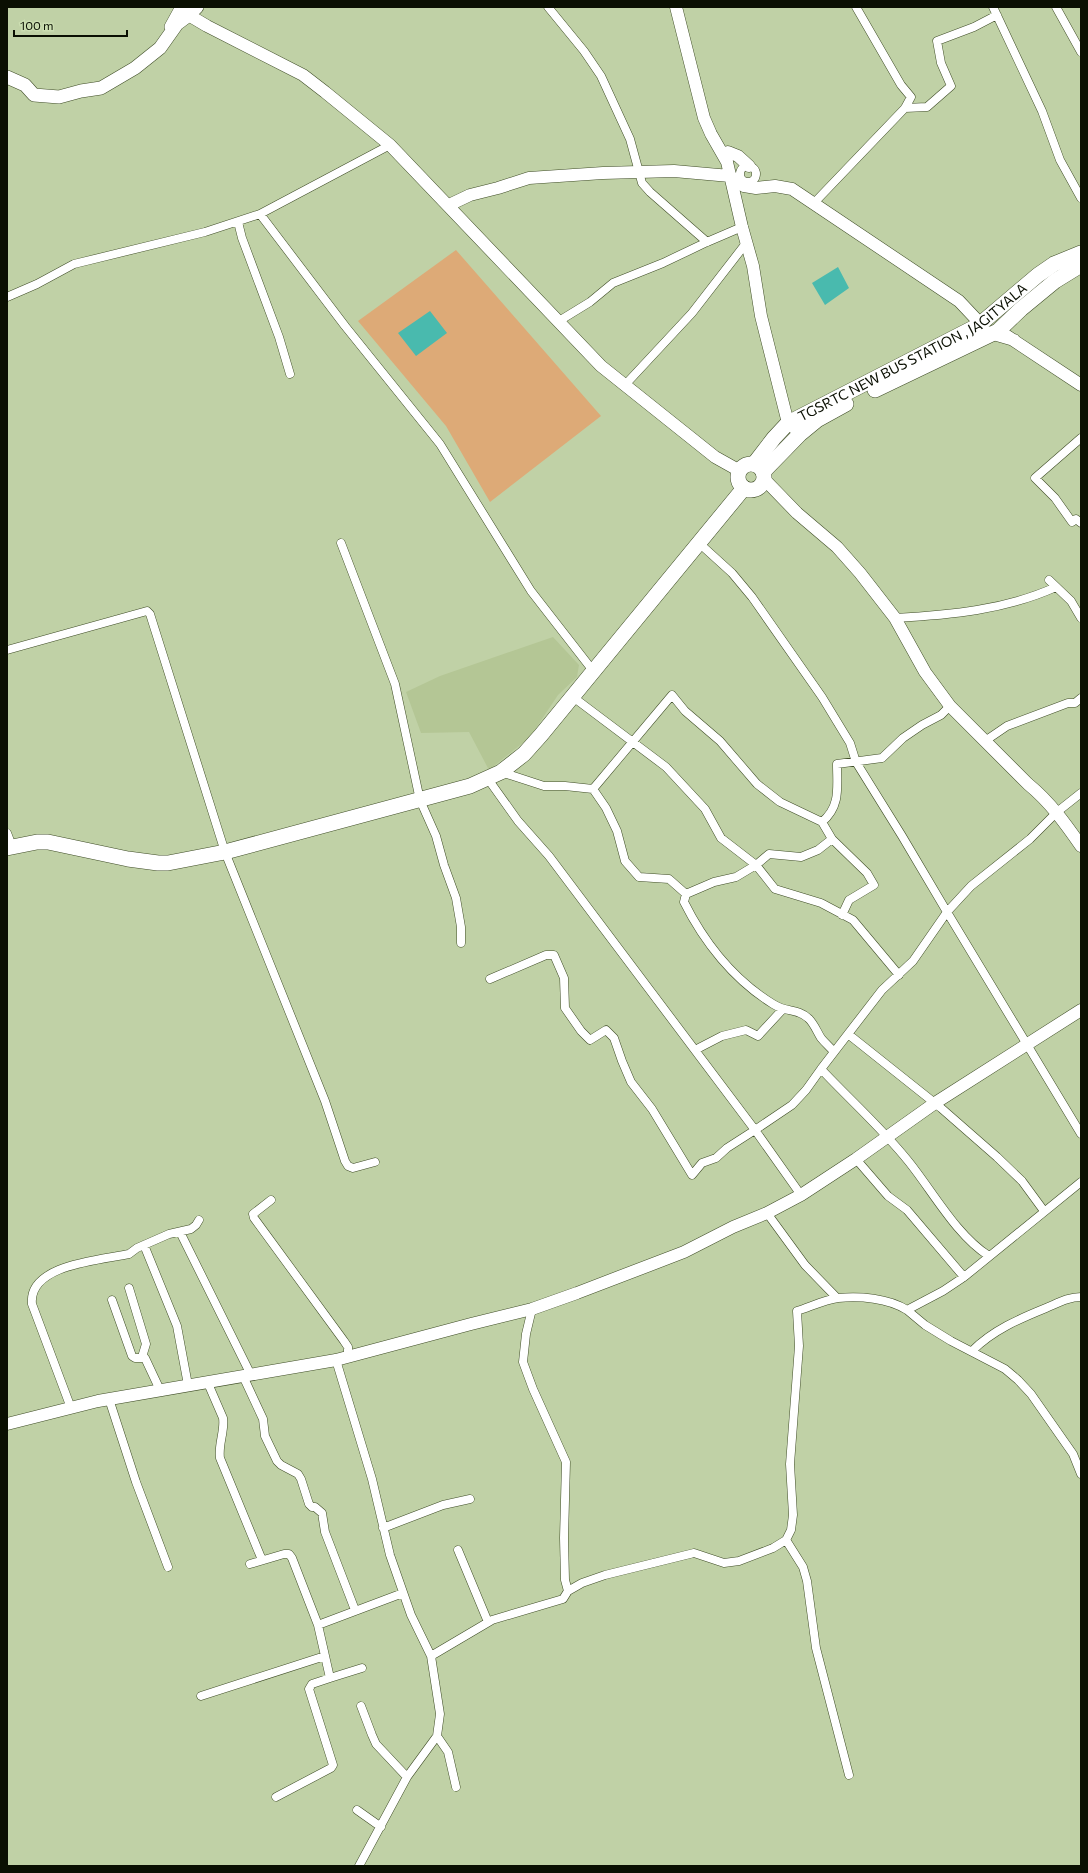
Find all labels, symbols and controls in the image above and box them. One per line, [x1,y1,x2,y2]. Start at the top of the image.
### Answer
scale bar [14,12,127,38]
text: 100 m [20,18,54,32]
street label: TGSRTC NEW BUS STATION , JAGITYALA [795,279,1030,424]

